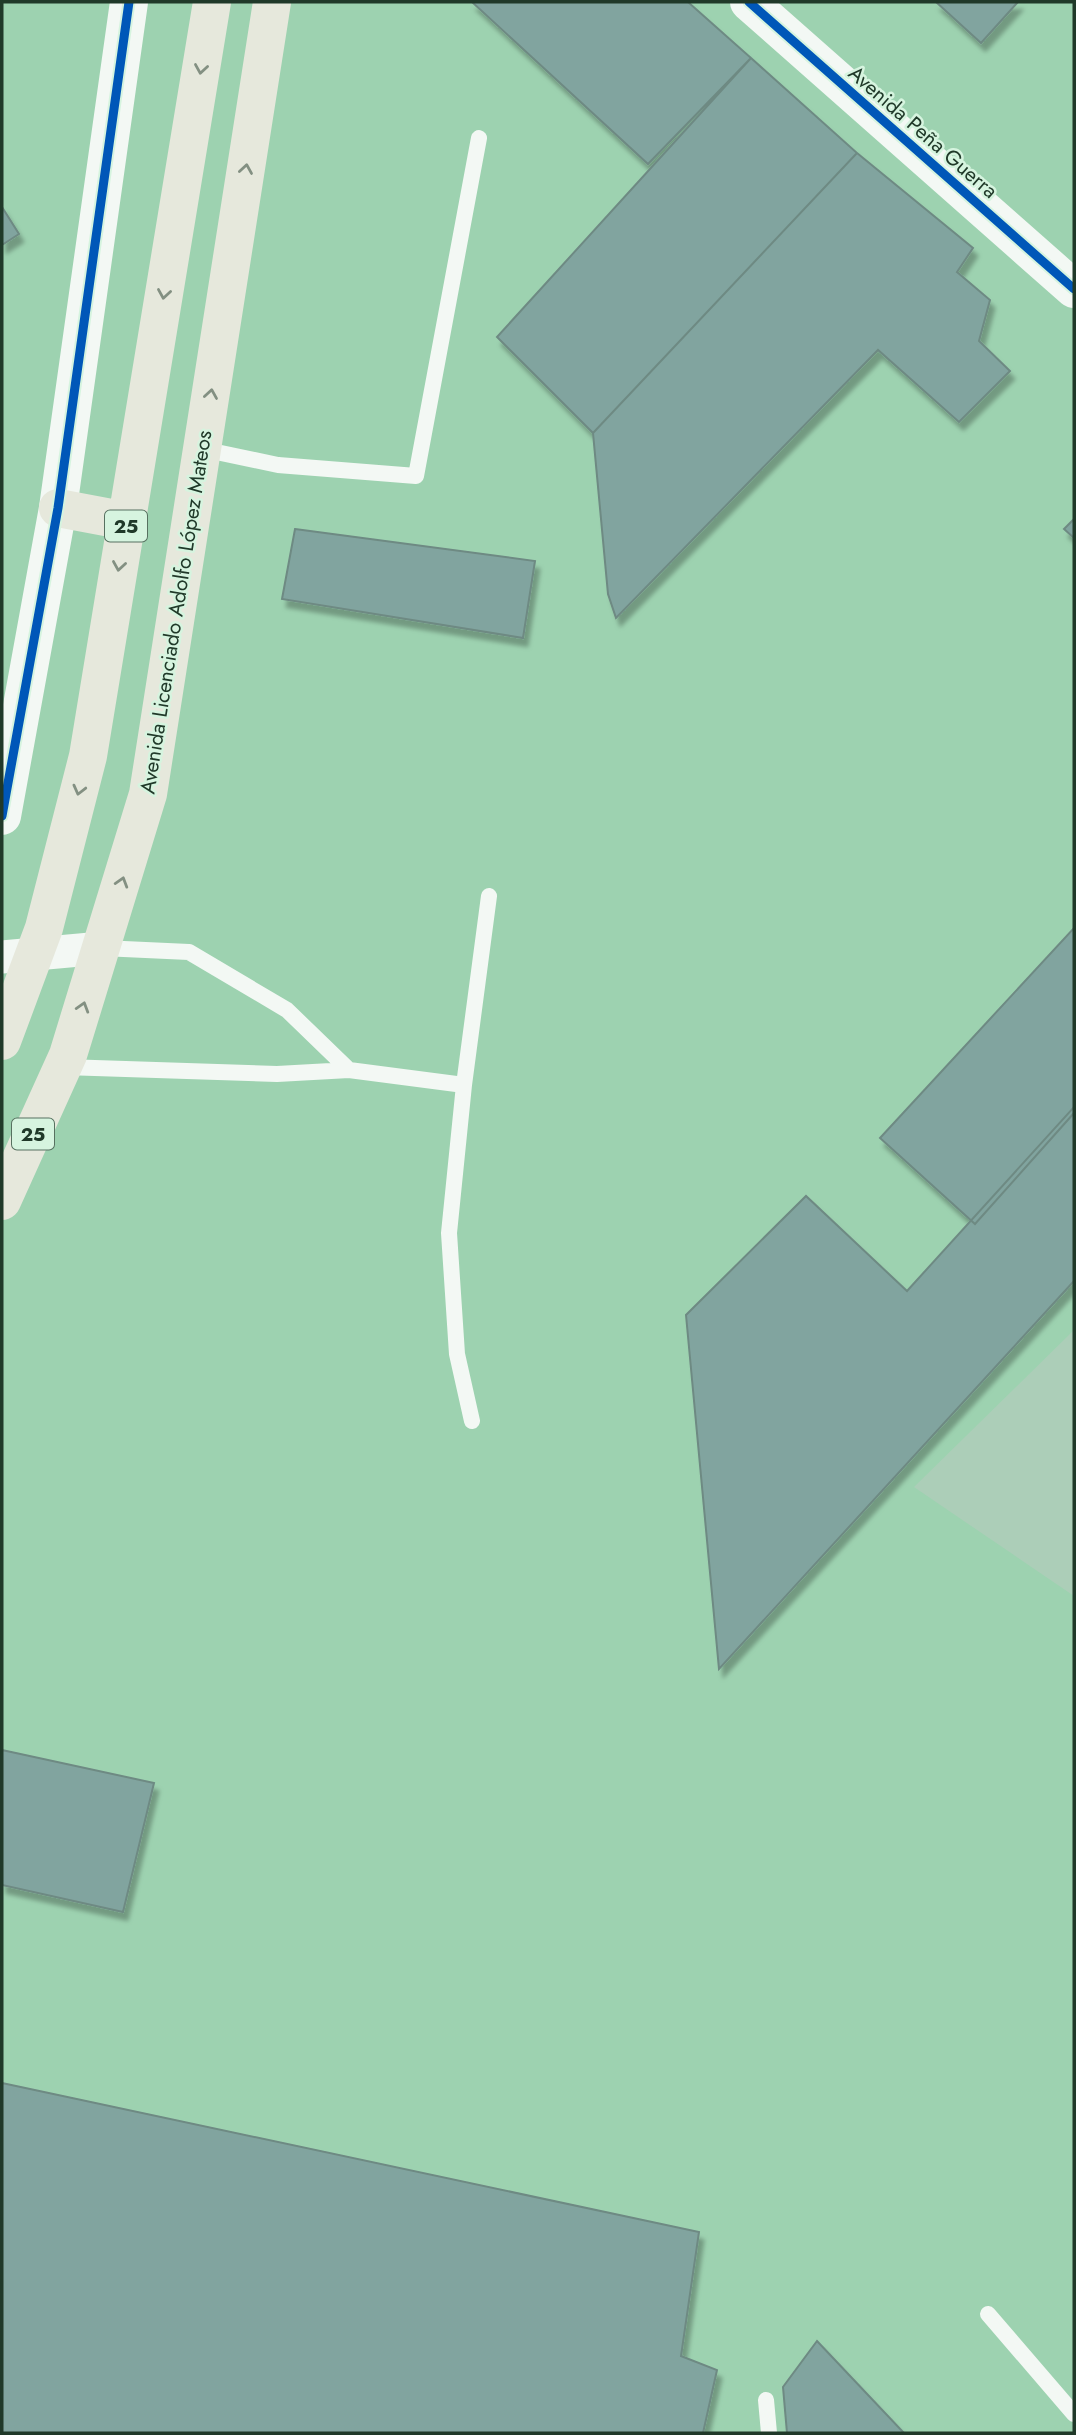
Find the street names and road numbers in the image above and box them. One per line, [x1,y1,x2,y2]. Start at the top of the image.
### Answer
street label: Avenida Peña Guerra [842,59,1004,205]
street label: Avenida Licenciado Adolfo López Mateos [132,428,220,796]
road number: 25 [105,510,147,541]
road number: 25 [12,1118,54,1150]

